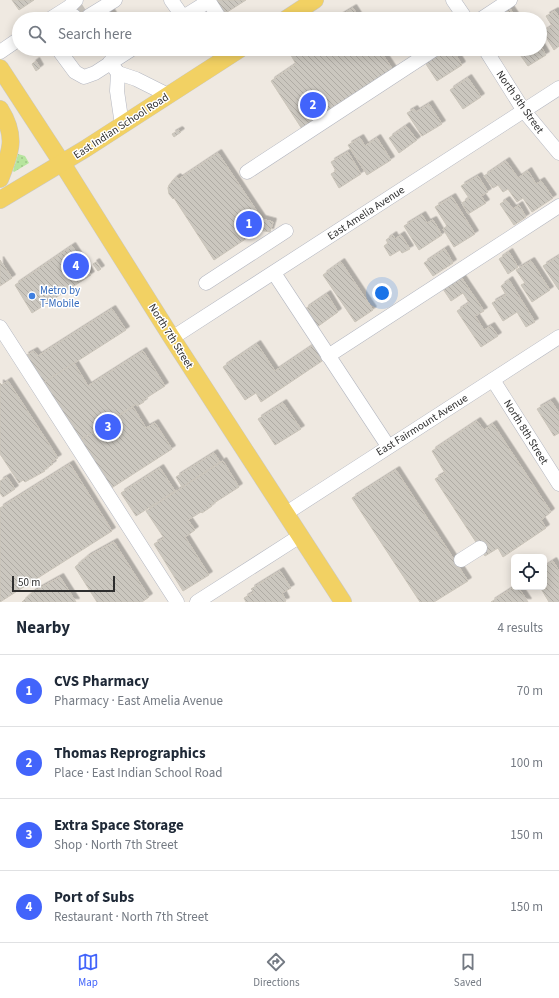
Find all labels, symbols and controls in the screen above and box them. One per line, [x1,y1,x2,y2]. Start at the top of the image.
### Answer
search box [12,12,547,56]
icon: search [26,23,48,45]
text: Search here [58,24,132,45]
street label: North 9th Street [493,67,547,137]
street label: East Indian School Road [71,90,171,162]
pin: 2 [300,90,326,120]
street label: East Amelia Avenue [324,182,408,244]
pin: 1 [236,209,262,239]
pin: 4 [63,251,89,281]
place label: Metro by T-Mobile [40,283,80,311]
your location [372,283,392,303]
marker: Metro by T-Mobile [27,291,37,301]
street label: North 7th Street [145,301,197,371]
street label: East Fairmount Avenue [373,390,471,459]
street label: North 8th Street [500,397,552,467]
pin: 3 [95,412,121,442]
map controls [511,554,547,590]
button: locate [511,554,547,590]
scale bar [12,574,115,593]
text: 50 m [18,575,40,590]
text: Nearby [16,616,70,640]
text: 4 results [498,619,543,637]
text: CVS Pharmacy [54,671,149,692]
text: 1 [26,682,32,700]
text: 70 m [517,682,543,700]
text: Pharmacy · East Amelia Avenue [54,692,223,710]
text: Thomas Reprographics [54,743,206,764]
text: 2 [26,754,32,772]
text: 100 m [510,754,543,772]
text: Place · East Indian School Road [54,764,222,782]
text: Extra Space Storage [54,815,184,836]
text: 3 [26,826,32,844]
text: 150 m [510,826,543,844]
text: Shop · North 7th Street [54,836,178,854]
text: Port of Subs [54,887,134,908]
text: 4 [26,898,32,916]
text: 150 m [510,898,543,916]
text: Restaurant · North 7th Street [54,908,208,926]
tab: Map [77,951,99,990]
tab: Directions [253,951,300,990]
tab: Saved [454,951,482,990]

